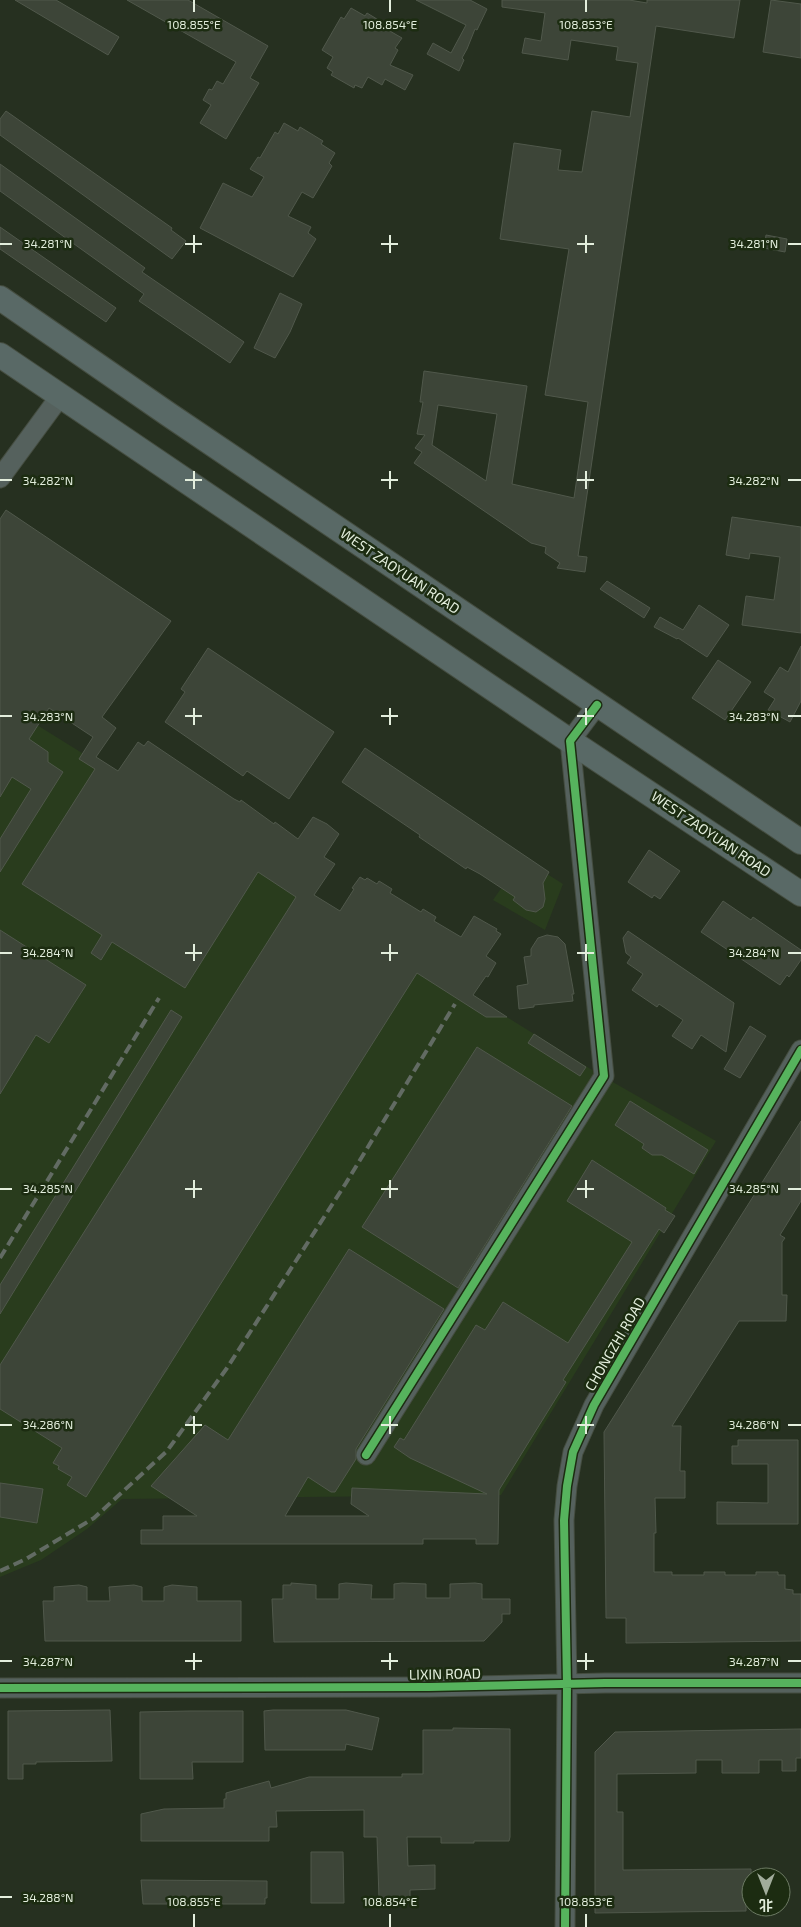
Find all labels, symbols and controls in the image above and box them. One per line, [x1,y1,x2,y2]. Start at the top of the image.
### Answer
text: 108.855°E [167,17,221,31]
text: 108.854°E [363,17,417,31]
text: 108.853°E [559,17,613,31]
text: 34.281°N [24,236,72,250]
text: 34.281°N [730,236,778,250]
text: 34.282°N [23,473,73,487]
text: 34.282°N [729,473,779,487]
street label: WEST ZAOYUAN ROAD [337,524,463,617]
text: 34.283°N [23,709,73,723]
text: 34.283°N [729,709,779,723]
street label: WEST ZAOYUAN ROAD [648,787,774,880]
text: 34.284°N [22,945,74,959]
text: 34.284°N [728,945,780,959]
text: 34.285°N [23,1181,73,1195]
text: 34.285°N [729,1181,779,1195]
street label: CHONGZHI ROAD [581,1294,648,1394]
text: 34.286°N [23,1417,73,1431]
text: 34.286°N [729,1417,779,1431]
text: 34.287°N [23,1654,73,1668]
text: 34.287°N [729,1654,779,1668]
street label: LIXIN ROAD [409,1664,481,1683]
north arrow [741,1867,791,1917]
text: 34.288°N [23,1890,73,1904]
text: 108.855°E [167,1894,221,1908]
text: 108.854°E [363,1894,417,1908]
text: 108.853°E [559,1894,613,1908]
text: 北 [759,1897,773,1914]

